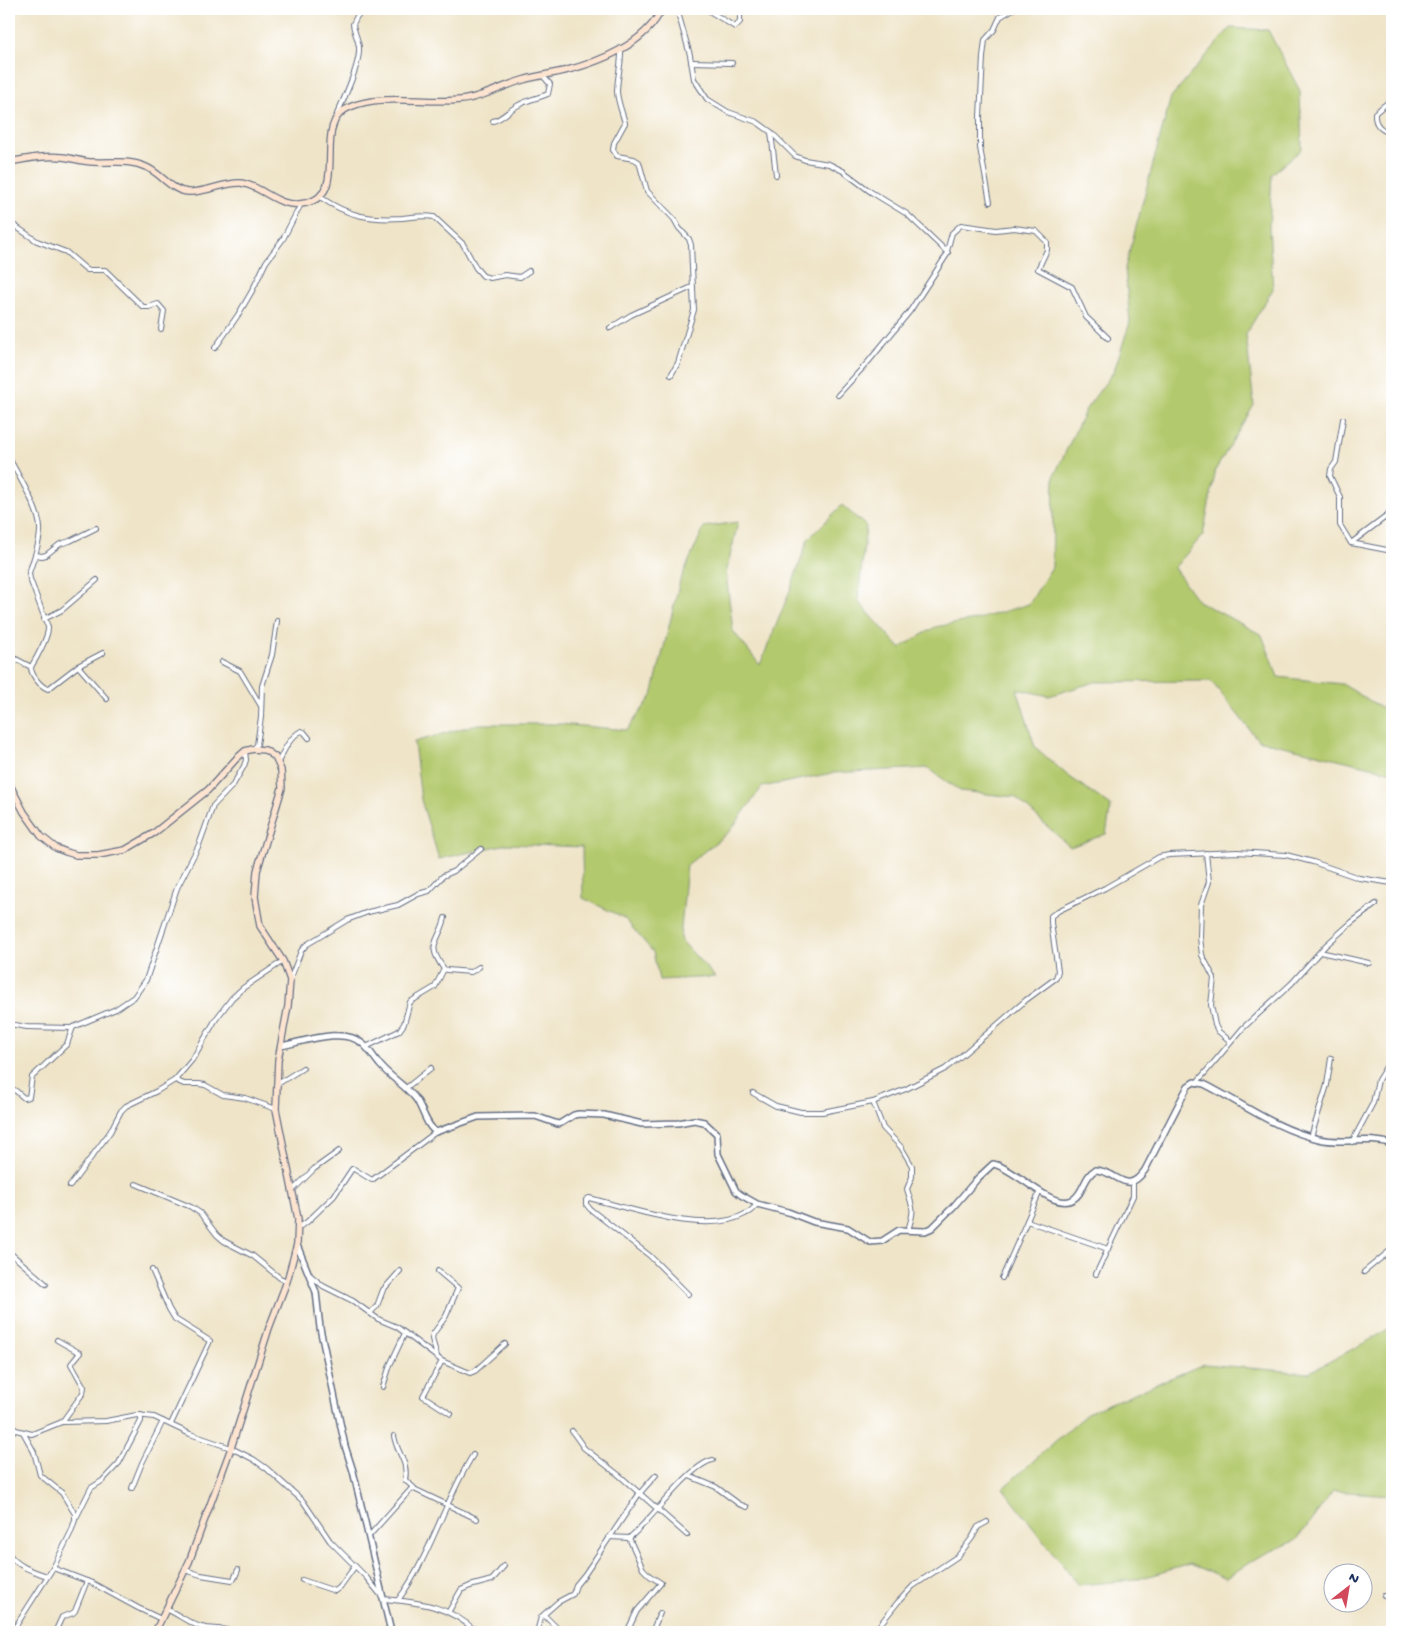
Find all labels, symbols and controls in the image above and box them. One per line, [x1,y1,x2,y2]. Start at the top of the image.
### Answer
north arrow [1324,1564,1374,1614]
text: N [1345,1569,1362,1589]

